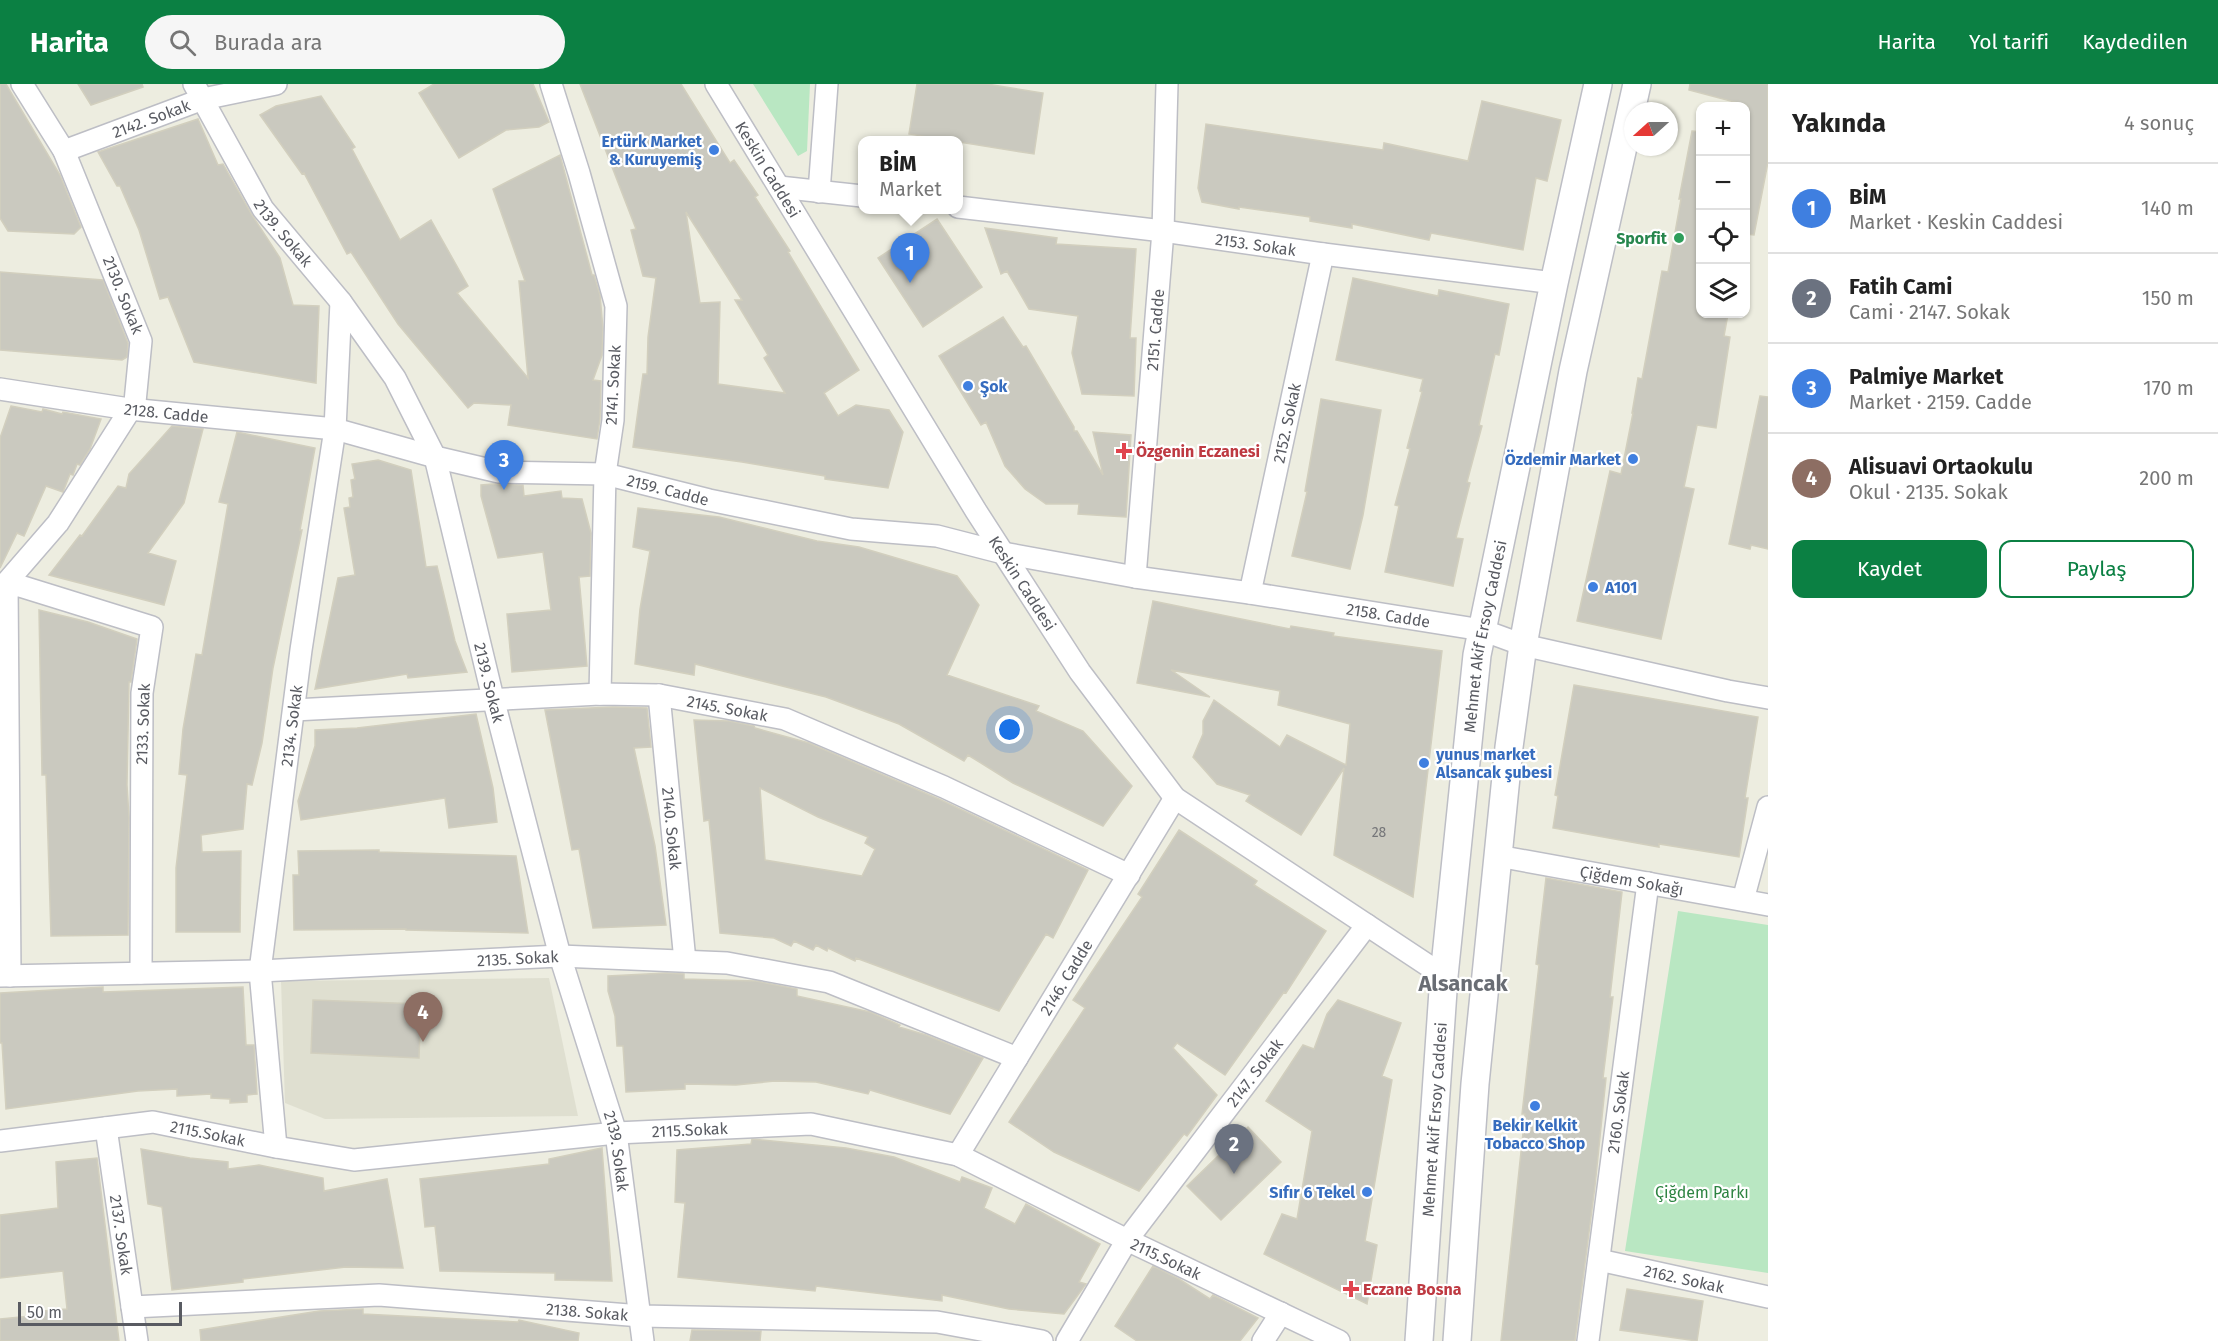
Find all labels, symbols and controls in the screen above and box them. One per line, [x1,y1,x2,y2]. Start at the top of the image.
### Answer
search box [145,15,565,69]
text: Harita [30,26,109,59]
icon: search [166,26,199,59]
text: Burada ara [214,29,322,56]
text: Harita [1877,29,1936,55]
text: Yol tarifi [1969,29,2049,55]
text: Kaydedilen [2082,29,2188,55]
street label: 2142. Sokak [110,95,193,142]
north arrow [1624,102,1678,156]
map controls [1696,102,1750,318]
button: + [1696,102,1750,156]
text: Yakında [1792,108,1886,139]
text: 4 sonuç [2124,111,2194,135]
street label: Keskin Caddesi [731,118,805,221]
place label: Ertürk Market & Kuruyemiş [602,132,703,170]
popup [858,136,963,214]
marker: Ertürk Market & Kuruyemiş [707,143,721,157]
text: BİM [879,150,917,177]
button: − [1696,156,1750,210]
text: Market [879,177,942,201]
text: BİM [1849,183,1886,210]
street label: 2139. Sokak [250,196,317,271]
text: 1 [1807,196,1816,220]
text: 140 m [2141,196,2194,220]
button: locate [1696,210,1750,264]
text: Market · Keskin Caddesi [1849,210,2063,234]
street label: 2153. Sokak [1214,229,1298,260]
place label: Sporfit [1616,229,1668,248]
marker: Sporfit [1672,231,1686,245]
pin: 1 [890,234,930,283]
street label: 2130. Sokak [99,253,148,337]
button: layers [1696,264,1750,318]
text: Fatih Cami [1849,273,1952,300]
text: 2 [1806,286,1817,310]
text: 150 m [2142,286,2194,310]
street label: 2151. Cadde [1142,288,1168,372]
text: Cami · 2147. Sokak [1849,300,2010,324]
street label: 2141. Sokak [601,344,625,425]
text: Palmiye Market [1849,363,2003,390]
text: 3 [1806,376,1817,400]
text: 170 m [2143,376,2194,400]
place label: Şok [980,377,1007,398]
marker: Şok [961,379,975,393]
street label: 2152. Sokak [1269,380,1305,465]
text: Market · 2159. Cadde [1849,390,2032,414]
street label: 2128. Cadde [123,399,209,426]
pin: 3 [484,440,524,490]
place label: Özgenin Eczanesi [1136,441,1260,461]
marker: Özgenin Eczanesi [1117,444,1131,458]
place label: Özdemir Market [1505,449,1622,469]
marker: Özdemir Market [1626,452,1640,466]
text: Alisuavi Ortaokulu [1849,453,2033,480]
text: 4 [1806,466,1817,490]
text: 200 m [2139,466,2194,490]
street label: 2159. Cadde [625,470,711,509]
text: Okul · 2135. Sokak [1849,480,2008,504]
street label: Keskin Caddesi [985,532,1060,634]
street label: Mehmet Akif Ersoy Caddesi [1460,538,1510,734]
button: Kaydet [1792,540,1987,598]
button: Paylaş [1999,540,2194,598]
place label: A101 [1604,578,1638,597]
marker: A101 [1586,580,1600,594]
street label: 2158. Cadde [1345,599,1432,631]
street label: 2139. Sokak [470,641,509,725]
street label: 2133. Sokak [132,682,154,765]
street label: 2134. Sokak [277,683,306,768]
street label: 2145. Sokak [685,691,770,725]
your location [995,715,1024,744]
place label: yunus market Alsancak şubesi [1435,745,1552,783]
marker: yunus market Alsancak şubesi [1417,756,1431,770]
street label: 2140. Sokak [659,786,686,871]
house number: 28 [1372,824,1387,841]
street label: Çiğdem Sokağı [1578,862,1685,899]
street label: 2146. Cadde [1036,936,1096,1019]
street label: 2135. Sokak [476,947,560,970]
district label: Alsancak [1417,970,1508,997]
pin: 4 [404,992,442,1042]
street label: Mehmet Akif Ersoy Caddesi [1418,1021,1450,1218]
street label: 2147. Sokak [1223,1034,1287,1110]
street label: 2160. Sokak [1603,1069,1633,1154]
marker: Bekir Kelkit Tobacco Shop [1528,1099,1542,1113]
street label: 2139. Sokak [600,1108,633,1193]
street label: 2115.Sokak [169,1116,248,1150]
place label: Bekir Kelkit Tobacco Shop [1485,1116,1585,1153]
street label: 2115.Sokak [651,1118,729,1141]
pin: 2 [1214,1124,1254,1174]
place label: Sıfır 6 Tekel [1269,1183,1355,1202]
park label: Çiğdem Parkı [1655,1183,1749,1203]
marker: Sıfır 6 Tekel [1360,1185,1374,1199]
street label: 2137. Sokak [106,1194,137,1277]
street label: 2115.Sokak [1128,1234,1205,1284]
street label: 2162. Sokak [1642,1261,1727,1297]
place label: Eczane Bosna [1363,1280,1462,1299]
marker: Eczane Bosna [1344,1282,1358,1296]
scale bar [18,1299,182,1326]
street label: 2138. Sokak [545,1299,630,1324]
text: 50 m [27,1303,62,1322]

